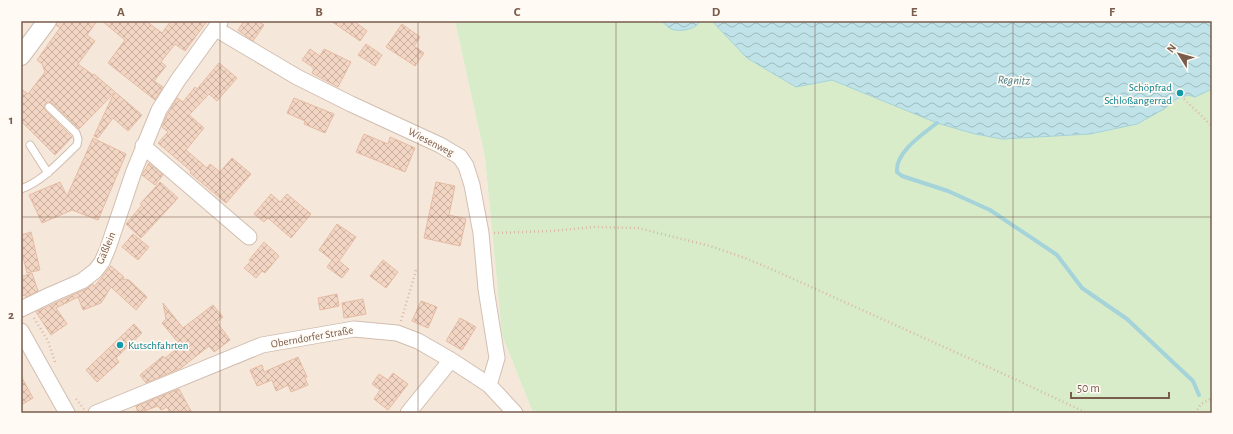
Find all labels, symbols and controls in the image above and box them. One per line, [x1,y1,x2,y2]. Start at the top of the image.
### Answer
text: A [117,6,125,19]
text: B [315,6,323,19]
text: C [514,6,521,19]
text: D [712,6,721,19]
text: E [911,6,918,19]
text: F [1109,6,1116,19]
north arrow [1159,34,1199,74]
text: N [1165,42,1178,55]
water label: Regnitz [997,73,1031,87]
place label: Schöpfrad Schloßangerrad [1104,82,1172,106]
marker: Schöpfrad Schloßangerrad [1175,88,1185,98]
text: 1 [9,114,13,127]
street label: Wiesenweg [406,126,456,158]
street label: Gäßlein [94,230,118,266]
text: 2 [8,309,14,322]
street label: Oberndorfer Straße [270,324,354,350]
marker: Kutschfahrten [115,340,125,350]
place label: Kutschfahrten [128,340,188,351]
scale bar [1071,374,1169,400]
text: 50 m [1077,382,1100,394]

